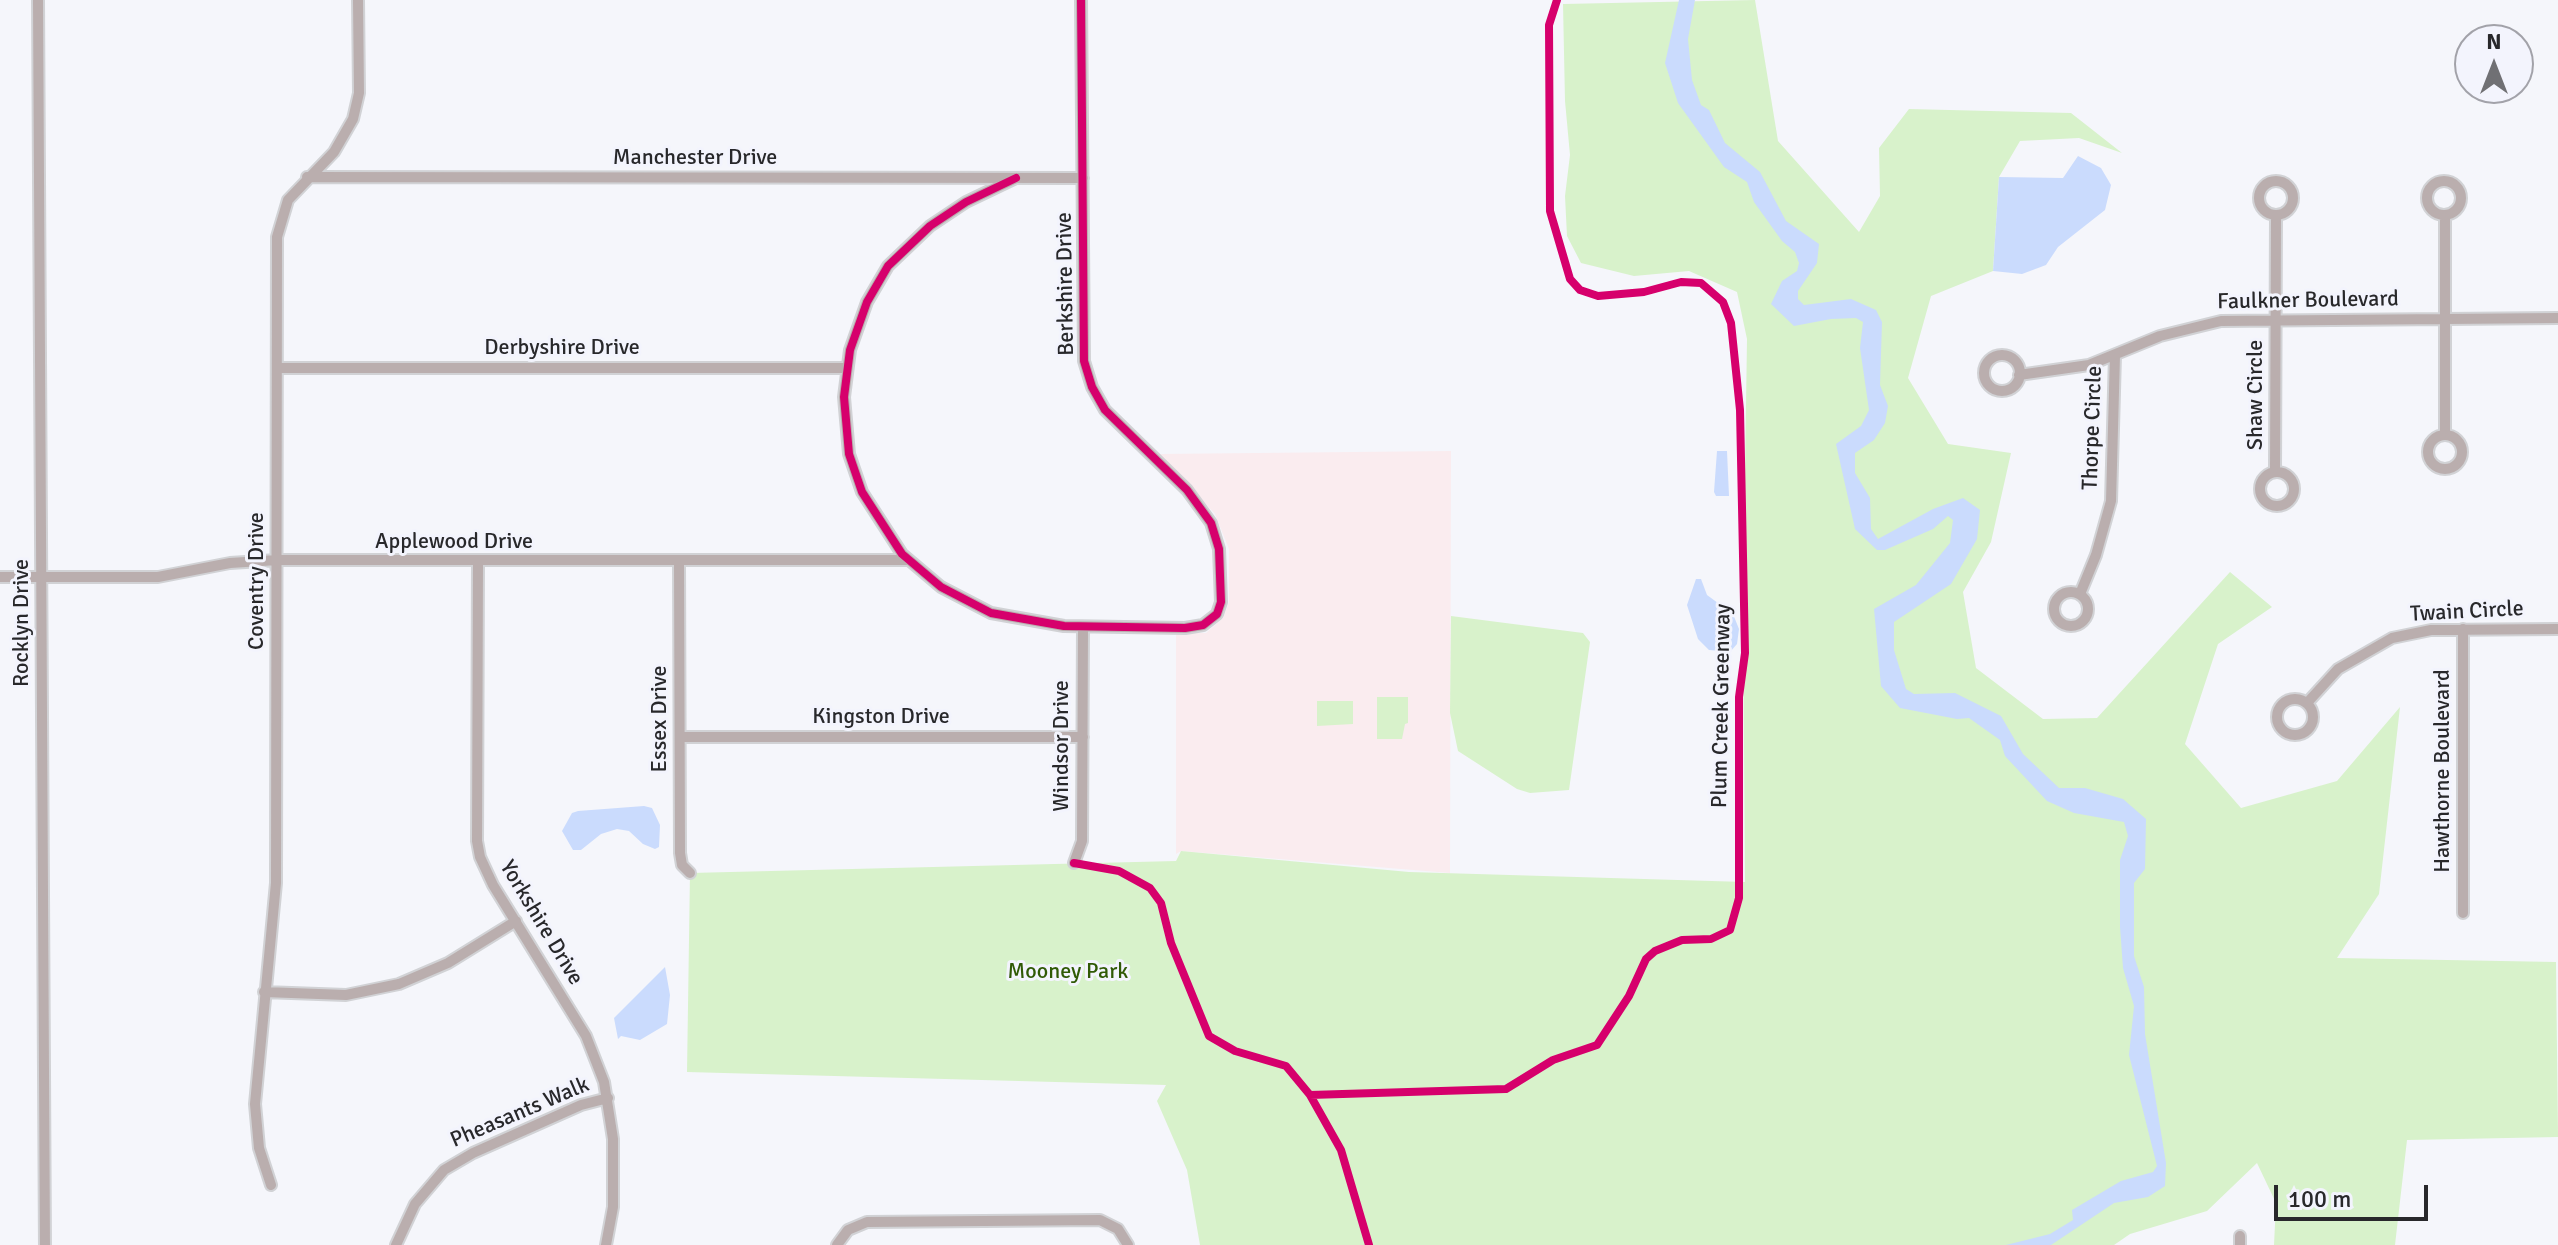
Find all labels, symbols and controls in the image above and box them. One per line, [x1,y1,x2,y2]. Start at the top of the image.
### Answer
north arrow [2454,24,2534,104]
text: N [2486,28,2502,55]
street label: Manchester Drive [613,145,777,171]
street label: Berkshire Drive [1052,212,1080,356]
street label: Faulkner Boulevard [2217,286,2399,316]
street label: Derbyshire Drive [484,335,640,361]
street label: Shaw Circle [2243,340,2269,450]
street label: Thorpe Circle [2078,365,2108,491]
street label: Coventry Drive [244,512,270,650]
street label: Applewood Drive [375,529,533,555]
street label: Rocklyn Drive [9,559,35,687]
street label: Twain Circle [2410,596,2524,628]
street label: Plum Creek Greenway [1707,604,1737,808]
street label: Essex Drive [647,666,673,772]
street label: Hawthorne Boulevard [2430,669,2456,873]
street label: Windsor Drive [1049,680,1075,812]
street label: Kingston Drive [812,704,950,730]
street label: Yorkshire Drive [493,856,589,990]
park label: Mooney Park [1008,959,1128,985]
street label: Pheasants Walk [447,1072,593,1154]
scale bar [2278,1169,2432,1219]
text: 100 m [2288,1184,2351,1214]

